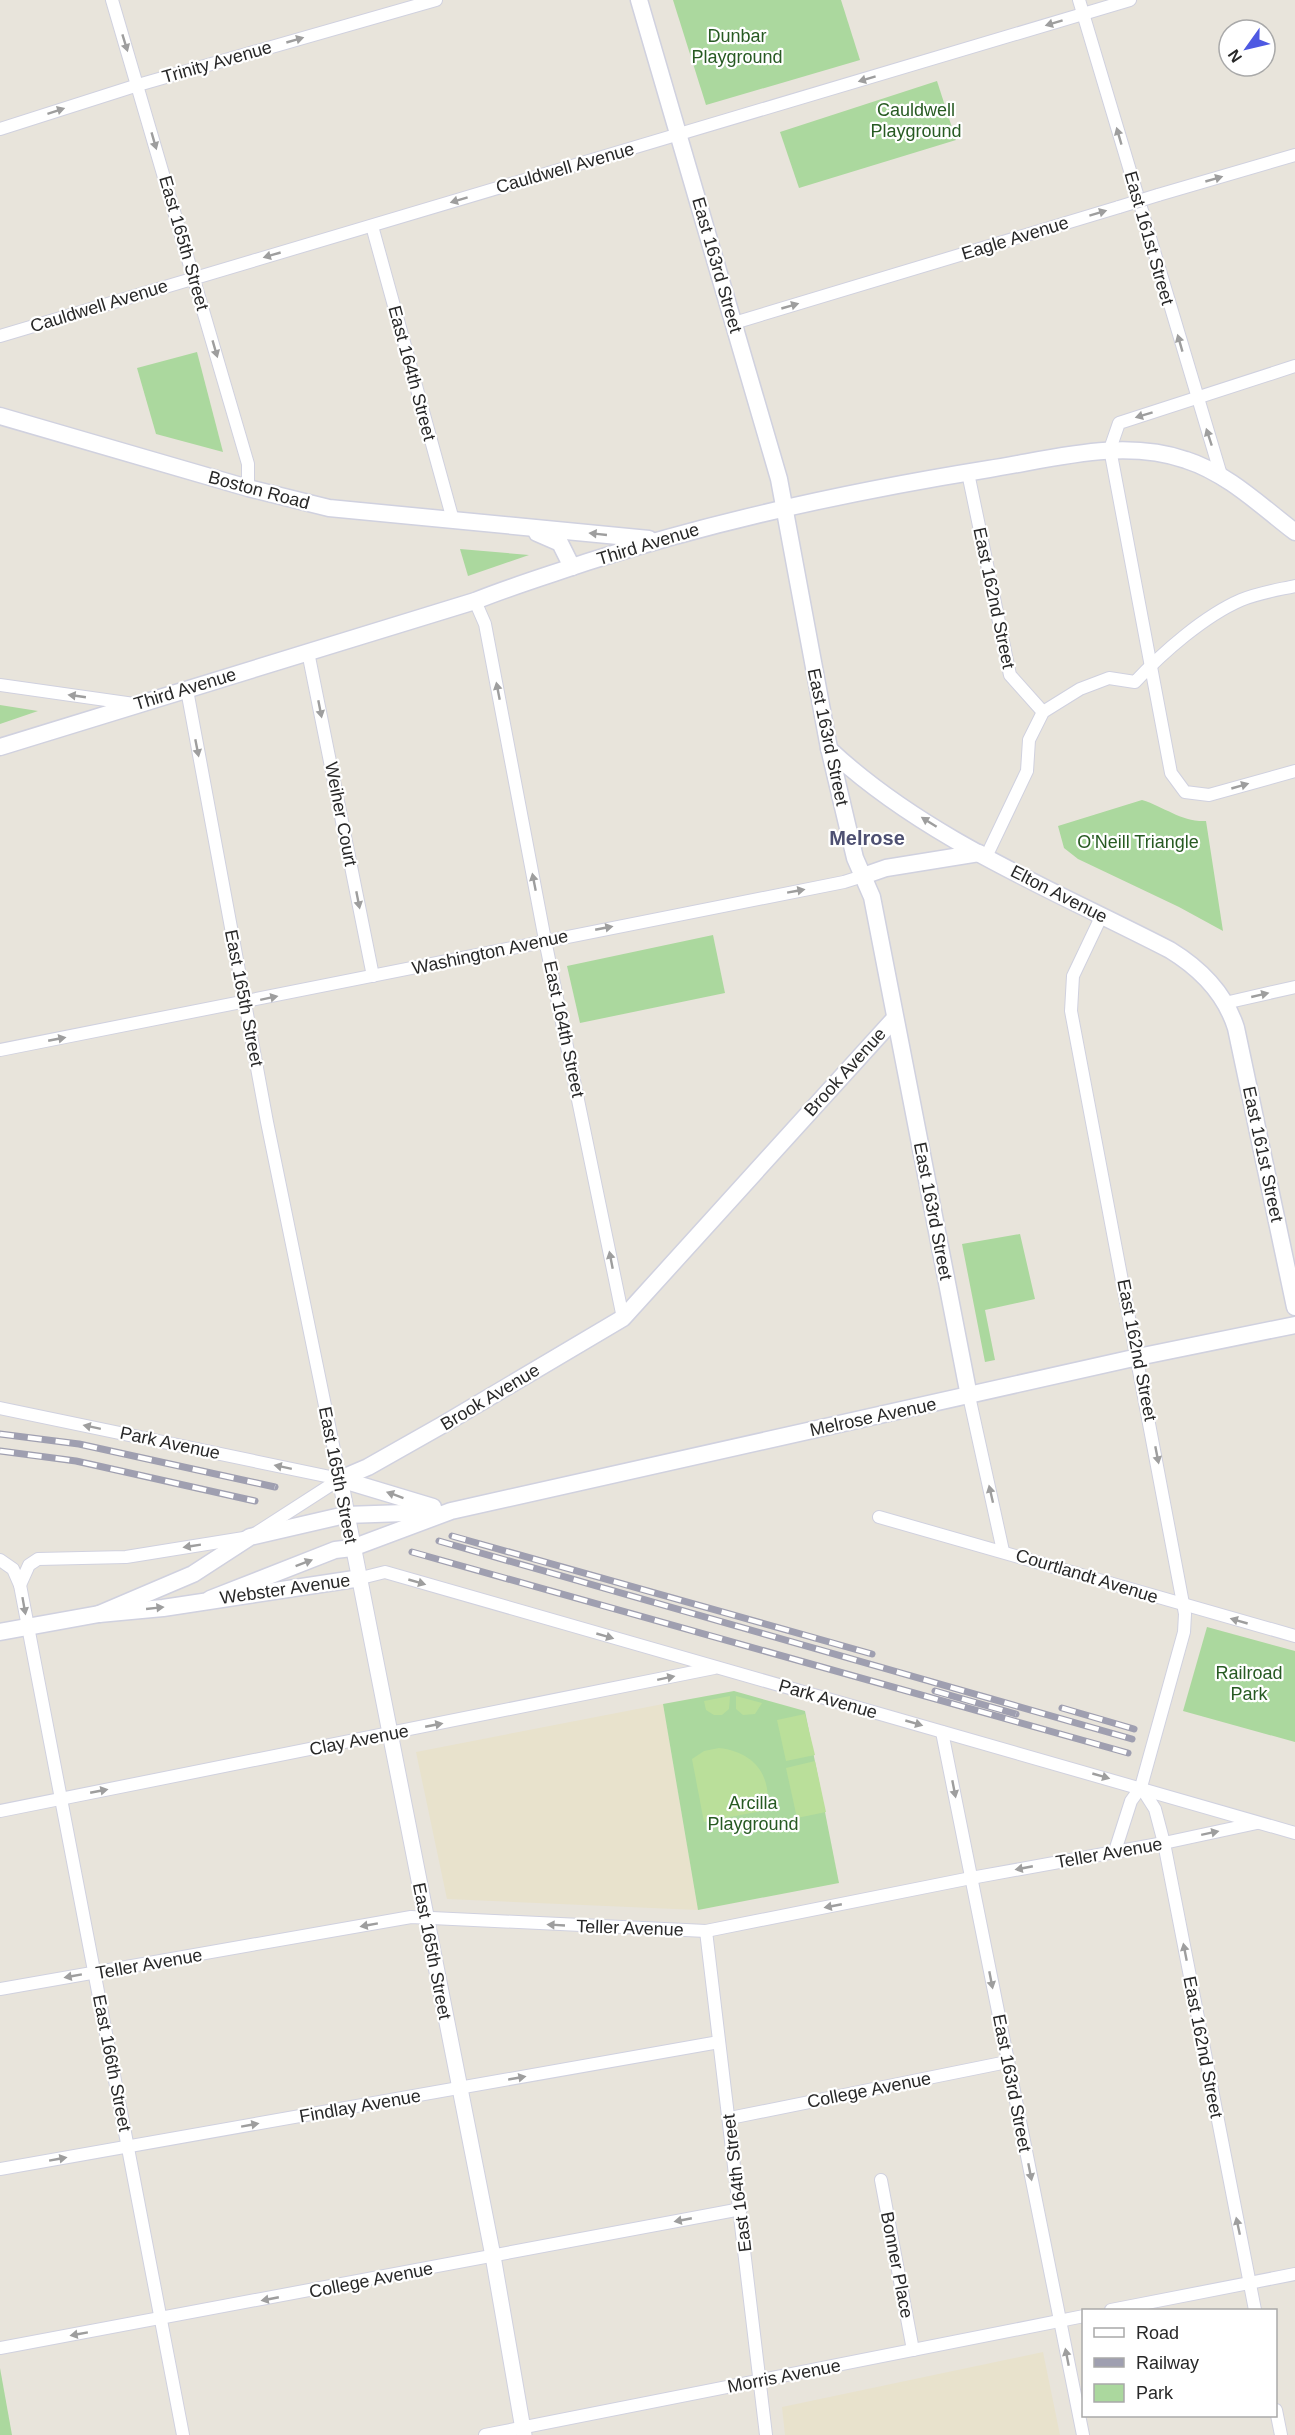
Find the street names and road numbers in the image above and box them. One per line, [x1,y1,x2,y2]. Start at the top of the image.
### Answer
street label: Trinity Avenue [160,37,274,87]
street label: Cauldwell Avenue [494,139,636,197]
street label: East 161st Street [1120,169,1178,307]
street label: East 165th Street [155,173,213,313]
street label: East 163rd Street [688,195,746,335]
street label: Eagle Avenue [959,212,1071,264]
street label: Cauldwell Avenue [28,276,170,336]
street label: East 164th Street [384,303,440,443]
street label: Boston Road [206,467,312,513]
street label: Third Avenue [595,519,701,569]
street label: East 162nd Street [969,525,1019,671]
street label: Third Avenue [132,664,238,714]
street label: East 163rd Street [804,666,852,808]
street label: Weiher Court [321,760,361,868]
street label: Elton Avenue [1007,861,1111,927]
street label: Washington Avenue [410,926,570,978]
street label: East 165th Street [221,928,267,1068]
street label: East 164th Street [540,959,588,1099]
street label: Brook Avenue [800,1024,890,1120]
street label: East 161st Street [1239,1084,1287,1224]
street label: East 163rd Street [910,1140,956,1282]
street label: East 162nd Street [1113,1277,1161,1423]
street label: Brook Avenue [437,1360,543,1434]
street label: Melrose Avenue [808,1394,938,1440]
street label: East 165th Street [315,1405,361,1545]
street label: Park Avenue [118,1423,222,1463]
street label: Courtlandt Avenue [1013,1545,1161,1607]
street label: Webster Avenue [219,1570,351,1608]
street label: Park Avenue [776,1675,880,1723]
street label: Clay Avenue [308,1721,410,1759]
street label: Teller Avenue [1054,1834,1164,1872]
street label: East 165th Street [409,1881,455,2021]
street label: Teller Avenue [576,1916,684,1940]
street label: Teller Avenue [94,1945,204,1983]
street label: East 162nd Street [1179,1974,1227,2120]
street label: East 166th Street [89,1993,135,2133]
street label: East 163rd Street [989,2012,1035,2154]
street label: College Avenue [805,2068,933,2112]
street label: Findlay Avenue [298,2085,422,2127]
street label: East 164th Street [719,2113,755,2253]
street label: Bonner Place [877,2210,917,2320]
street label: College Avenue [307,2258,435,2302]
street label: Morris Avenue [726,2355,842,2397]

